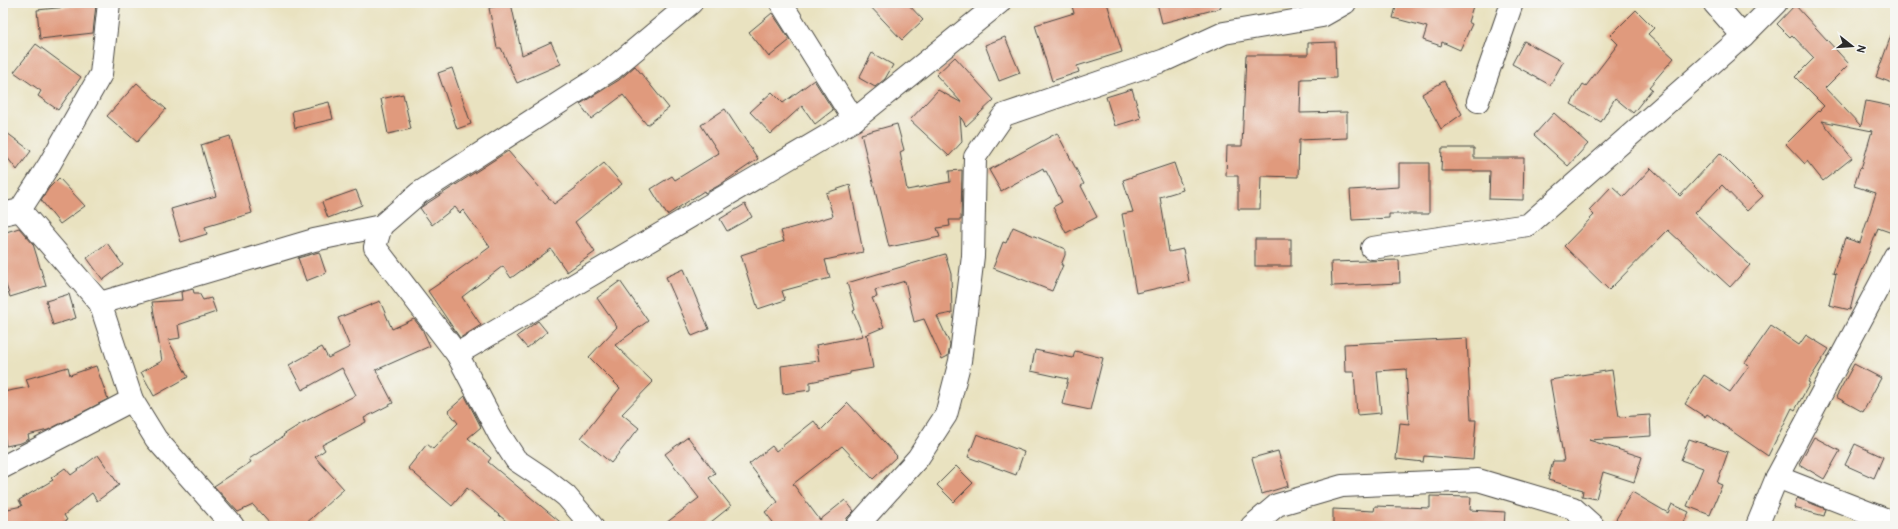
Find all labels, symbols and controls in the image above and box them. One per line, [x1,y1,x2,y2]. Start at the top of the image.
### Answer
north arrow [1832,26,1872,66]
text: N [1854,43,1868,55]

